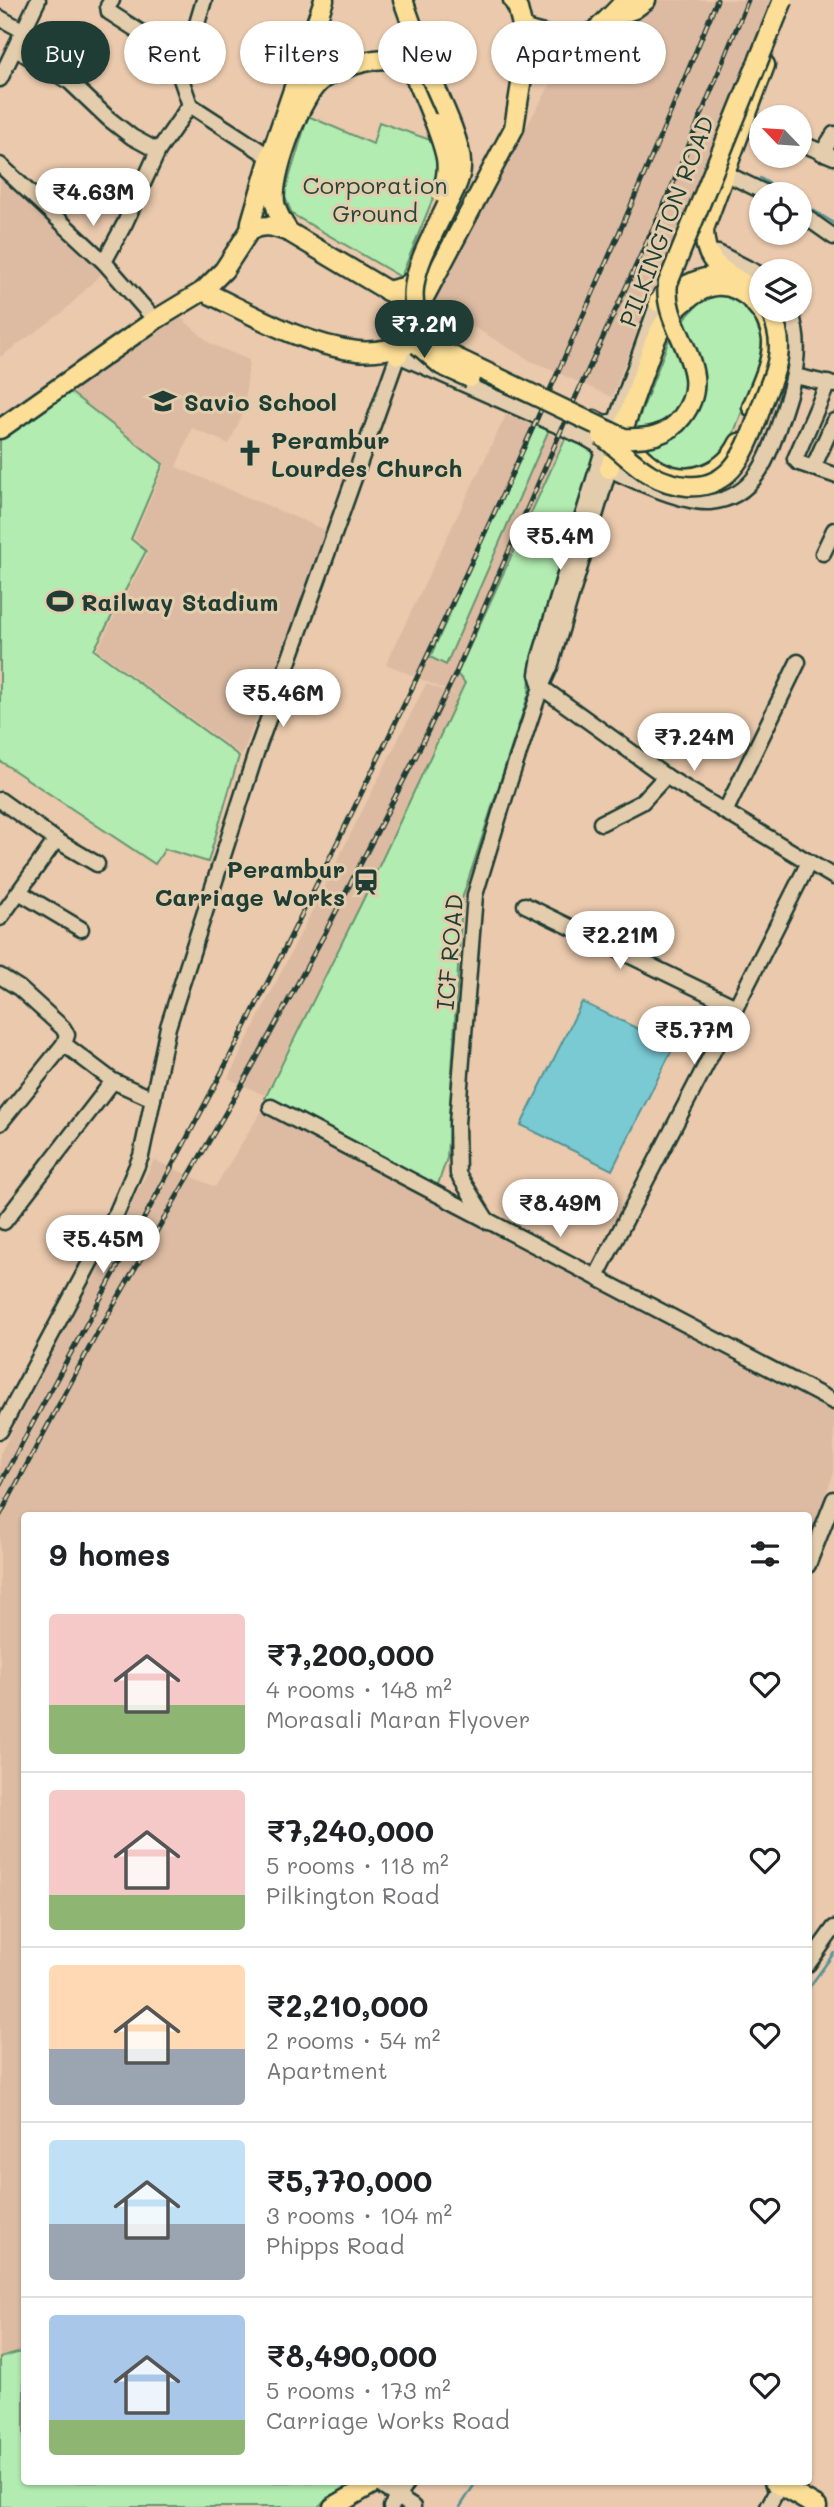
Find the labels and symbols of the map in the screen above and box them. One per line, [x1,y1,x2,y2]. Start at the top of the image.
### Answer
north arrow [749,105,812,168]
street label: PILKINGTON ROAD [611,111,721,331]
pin: ₹4.63M [36,168,150,228]
park label: Corporation Ground [303,169,447,228]
pin: ₹7.2M [375,300,473,360]
school or university icon: Savio School [148,386,178,416]
place label: Savio School [184,386,337,417]
place label: Perambur Lourdes Church [271,424,462,483]
church icon: Perambur Lourdes Church [235,438,265,468]
pin: ₹5.4M [511,512,609,572]
sports icon: Railway Stadium [45,586,75,616]
place label: Railway Stadium [81,586,278,617]
pin: ₹5.46M [226,670,340,729]
pin: ₹7.24M [637,714,751,773]
place label: Perambur Carriage Works [155,853,345,912]
station icon: Perambur Carriage Works [351,867,381,897]
street label: ICF ROAD [428,893,470,1011]
pin: ₹2.21M [563,912,677,971]
pin: ₹5.77M [637,1006,751,1066]
pin: ₹8.49M [503,1180,617,1239]
pin: ₹5.45M [46,1216,160,1275]

